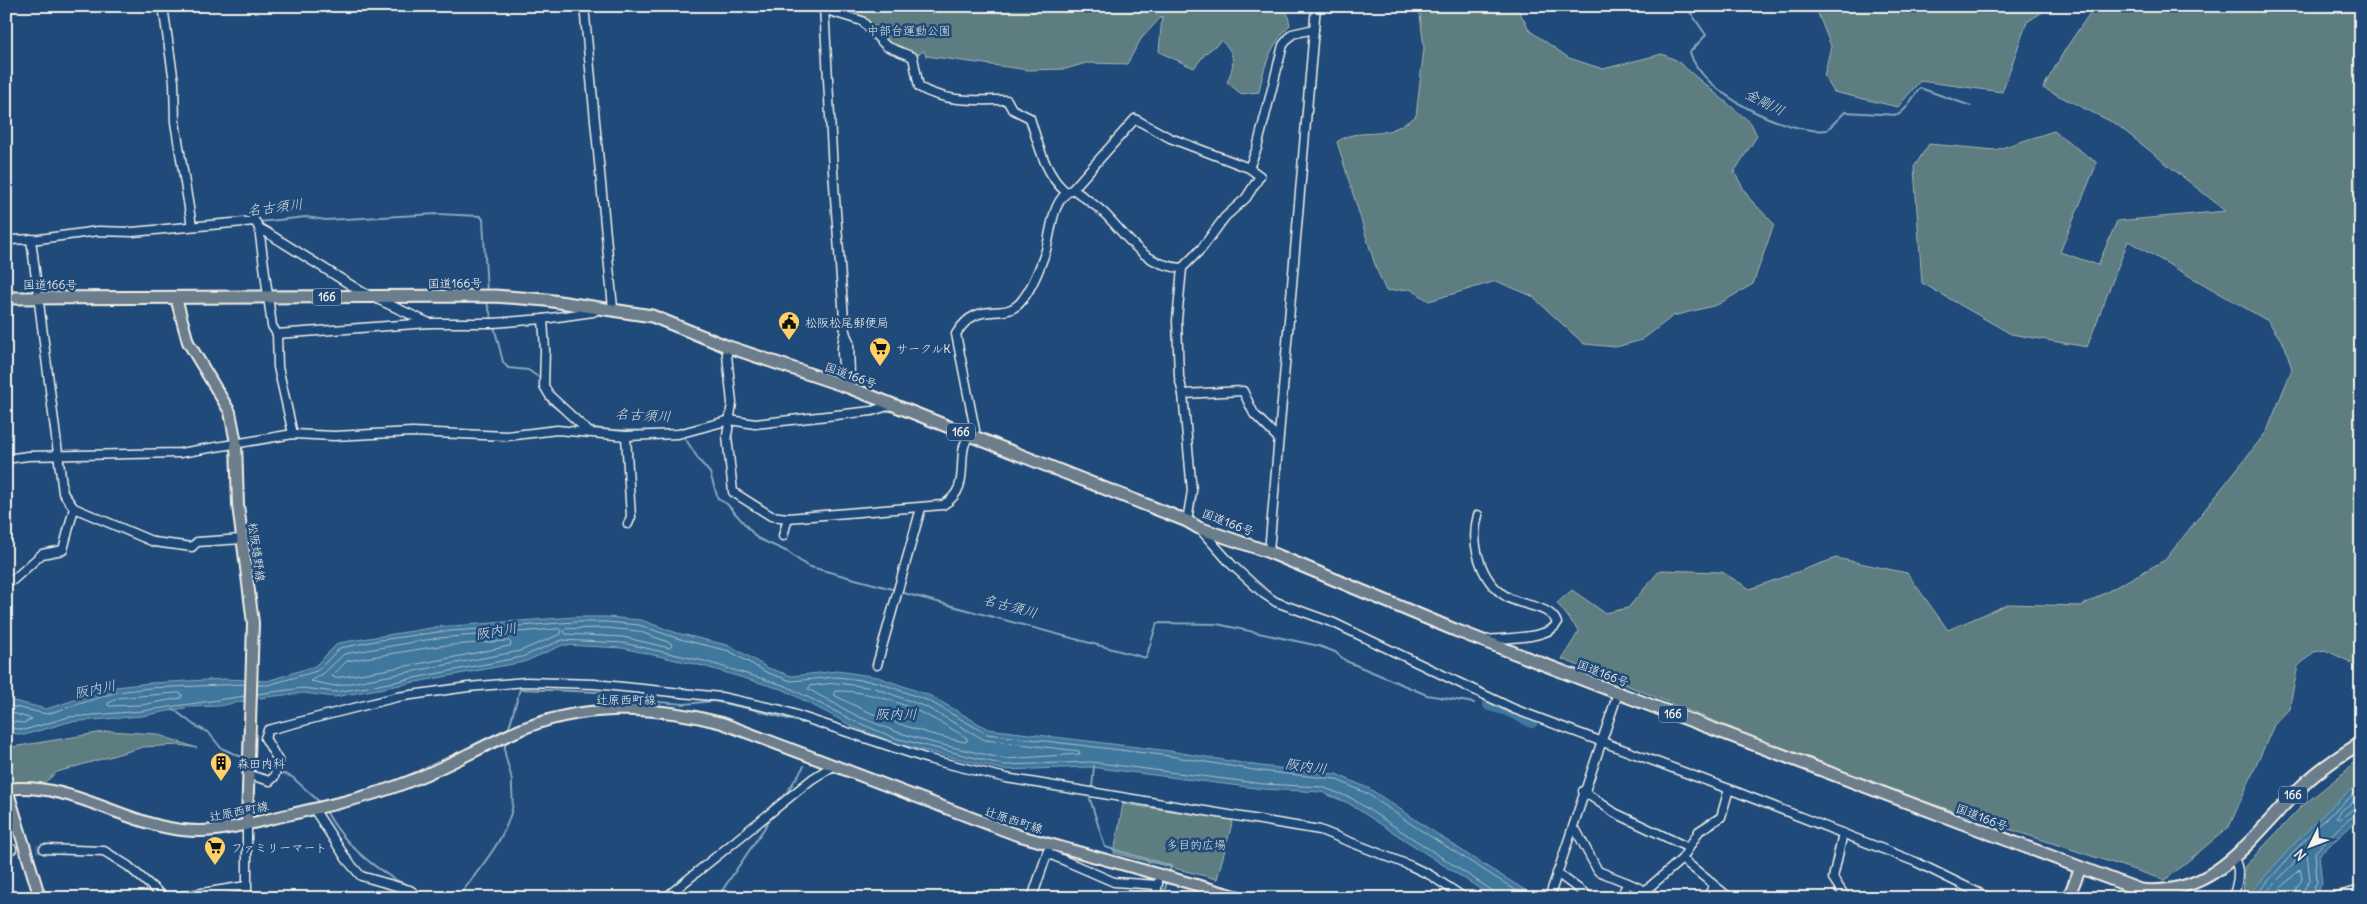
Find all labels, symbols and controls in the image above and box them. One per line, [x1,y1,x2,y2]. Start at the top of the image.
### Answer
park label: 中部台運動公園 [867,23,951,38]
water label: 金剛川 [1742,84,1788,120]
water label: 名古須川 [246,195,304,219]
street label: 国道166号 [428,275,482,291]
street label: 国道166号 [23,277,77,292]
road number: 166 [313,288,341,306]
public building icon: 松阪松尾郵便局 [777,310,801,341]
place label: 松阪松尾郵便局 [805,315,889,330]
supermarket icon: サークルK [868,336,892,367]
place label: サークルK [896,341,951,356]
street label: 国道166号 [823,359,879,391]
water label: 名古須川 [615,405,671,425]
road number: 166 [947,424,975,441]
street label: 国道166号 [1200,505,1256,539]
street label: 松阪嬉野線 [245,521,269,583]
water label: 名古須川 [981,590,1039,622]
water label: 阪内川 [474,618,518,644]
street label: 国道166号 [1575,656,1631,690]
water label: 阪内川 [73,676,117,702]
street label: 辻原西町線 [596,692,656,707]
water label: 阪内川 [875,705,917,723]
road number: 166 [1659,706,1687,722]
building icon: 森田内科 [209,751,233,782]
water label: 阪内川 [1284,754,1328,778]
place label: 森田内科 [237,756,285,771]
road number: 166 [2279,786,2307,804]
street label: 辻原西町線 [208,798,270,824]
street label: 国道166号 [1954,800,2010,834]
street label: 辻原西町線 [983,804,1045,836]
north arrow [2284,822,2334,872]
supermarket icon: ファミリーマート [203,835,227,866]
park label: 多目的広場 [1166,837,1226,852]
place label: ファミリーマート [231,840,327,855]
text: N [2290,845,2310,864]

